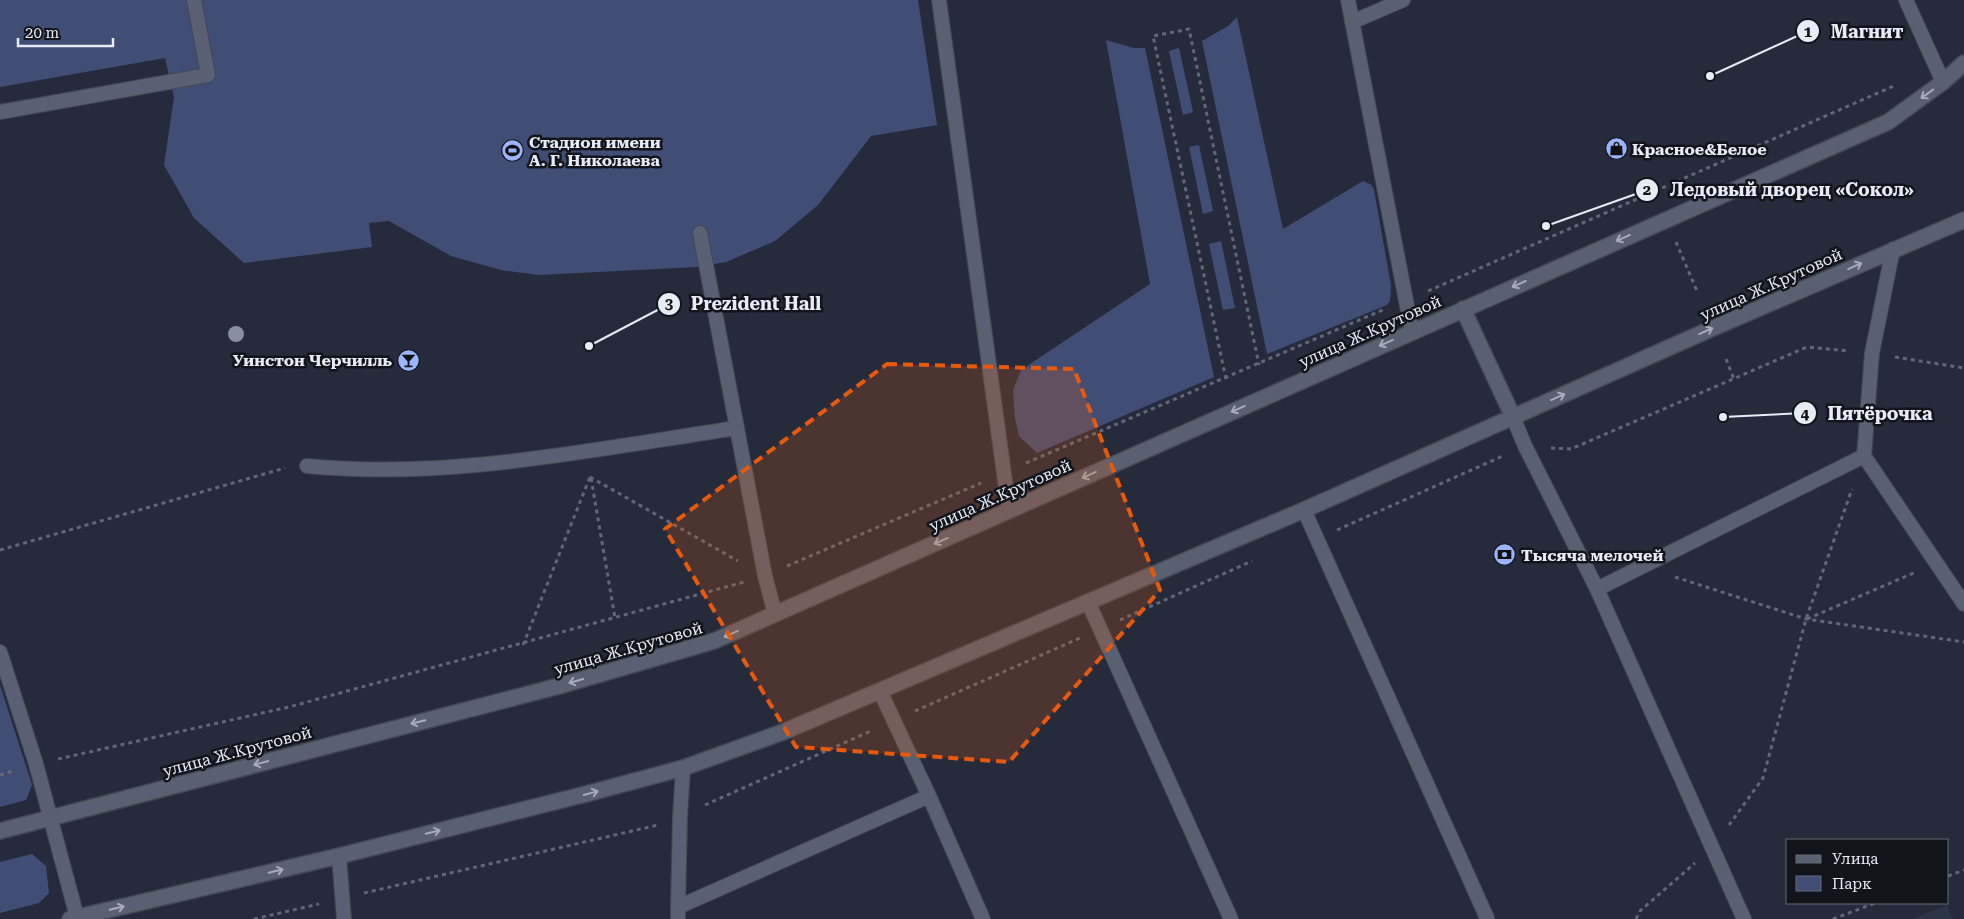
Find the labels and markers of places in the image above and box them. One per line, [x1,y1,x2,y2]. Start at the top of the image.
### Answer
callout: Магнит [1796,15,1913,48]
place label: Стадион имени А. Г. Николаева [529,133,661,170]
shop icon: Красное&Белое [1604,137,1628,161]
sports icon: Стадион имени А. Г. Николаева [501,139,525,163]
place label: Красное&Белое [1632,140,1767,159]
callout: Ледовый дворец «Сокол» [1635,173,1923,206]
callout: Prezident Hall [656,287,832,320]
bar icon: Уинстон Черчилль [396,348,420,372]
place label: Уинстон Черчилль [233,351,393,370]
callout: Пятёрочка [1792,397,1942,430]
bank icon: Тысяча мелочей [1493,543,1517,567]
place label: Тысяча мелочей [1521,546,1663,565]

